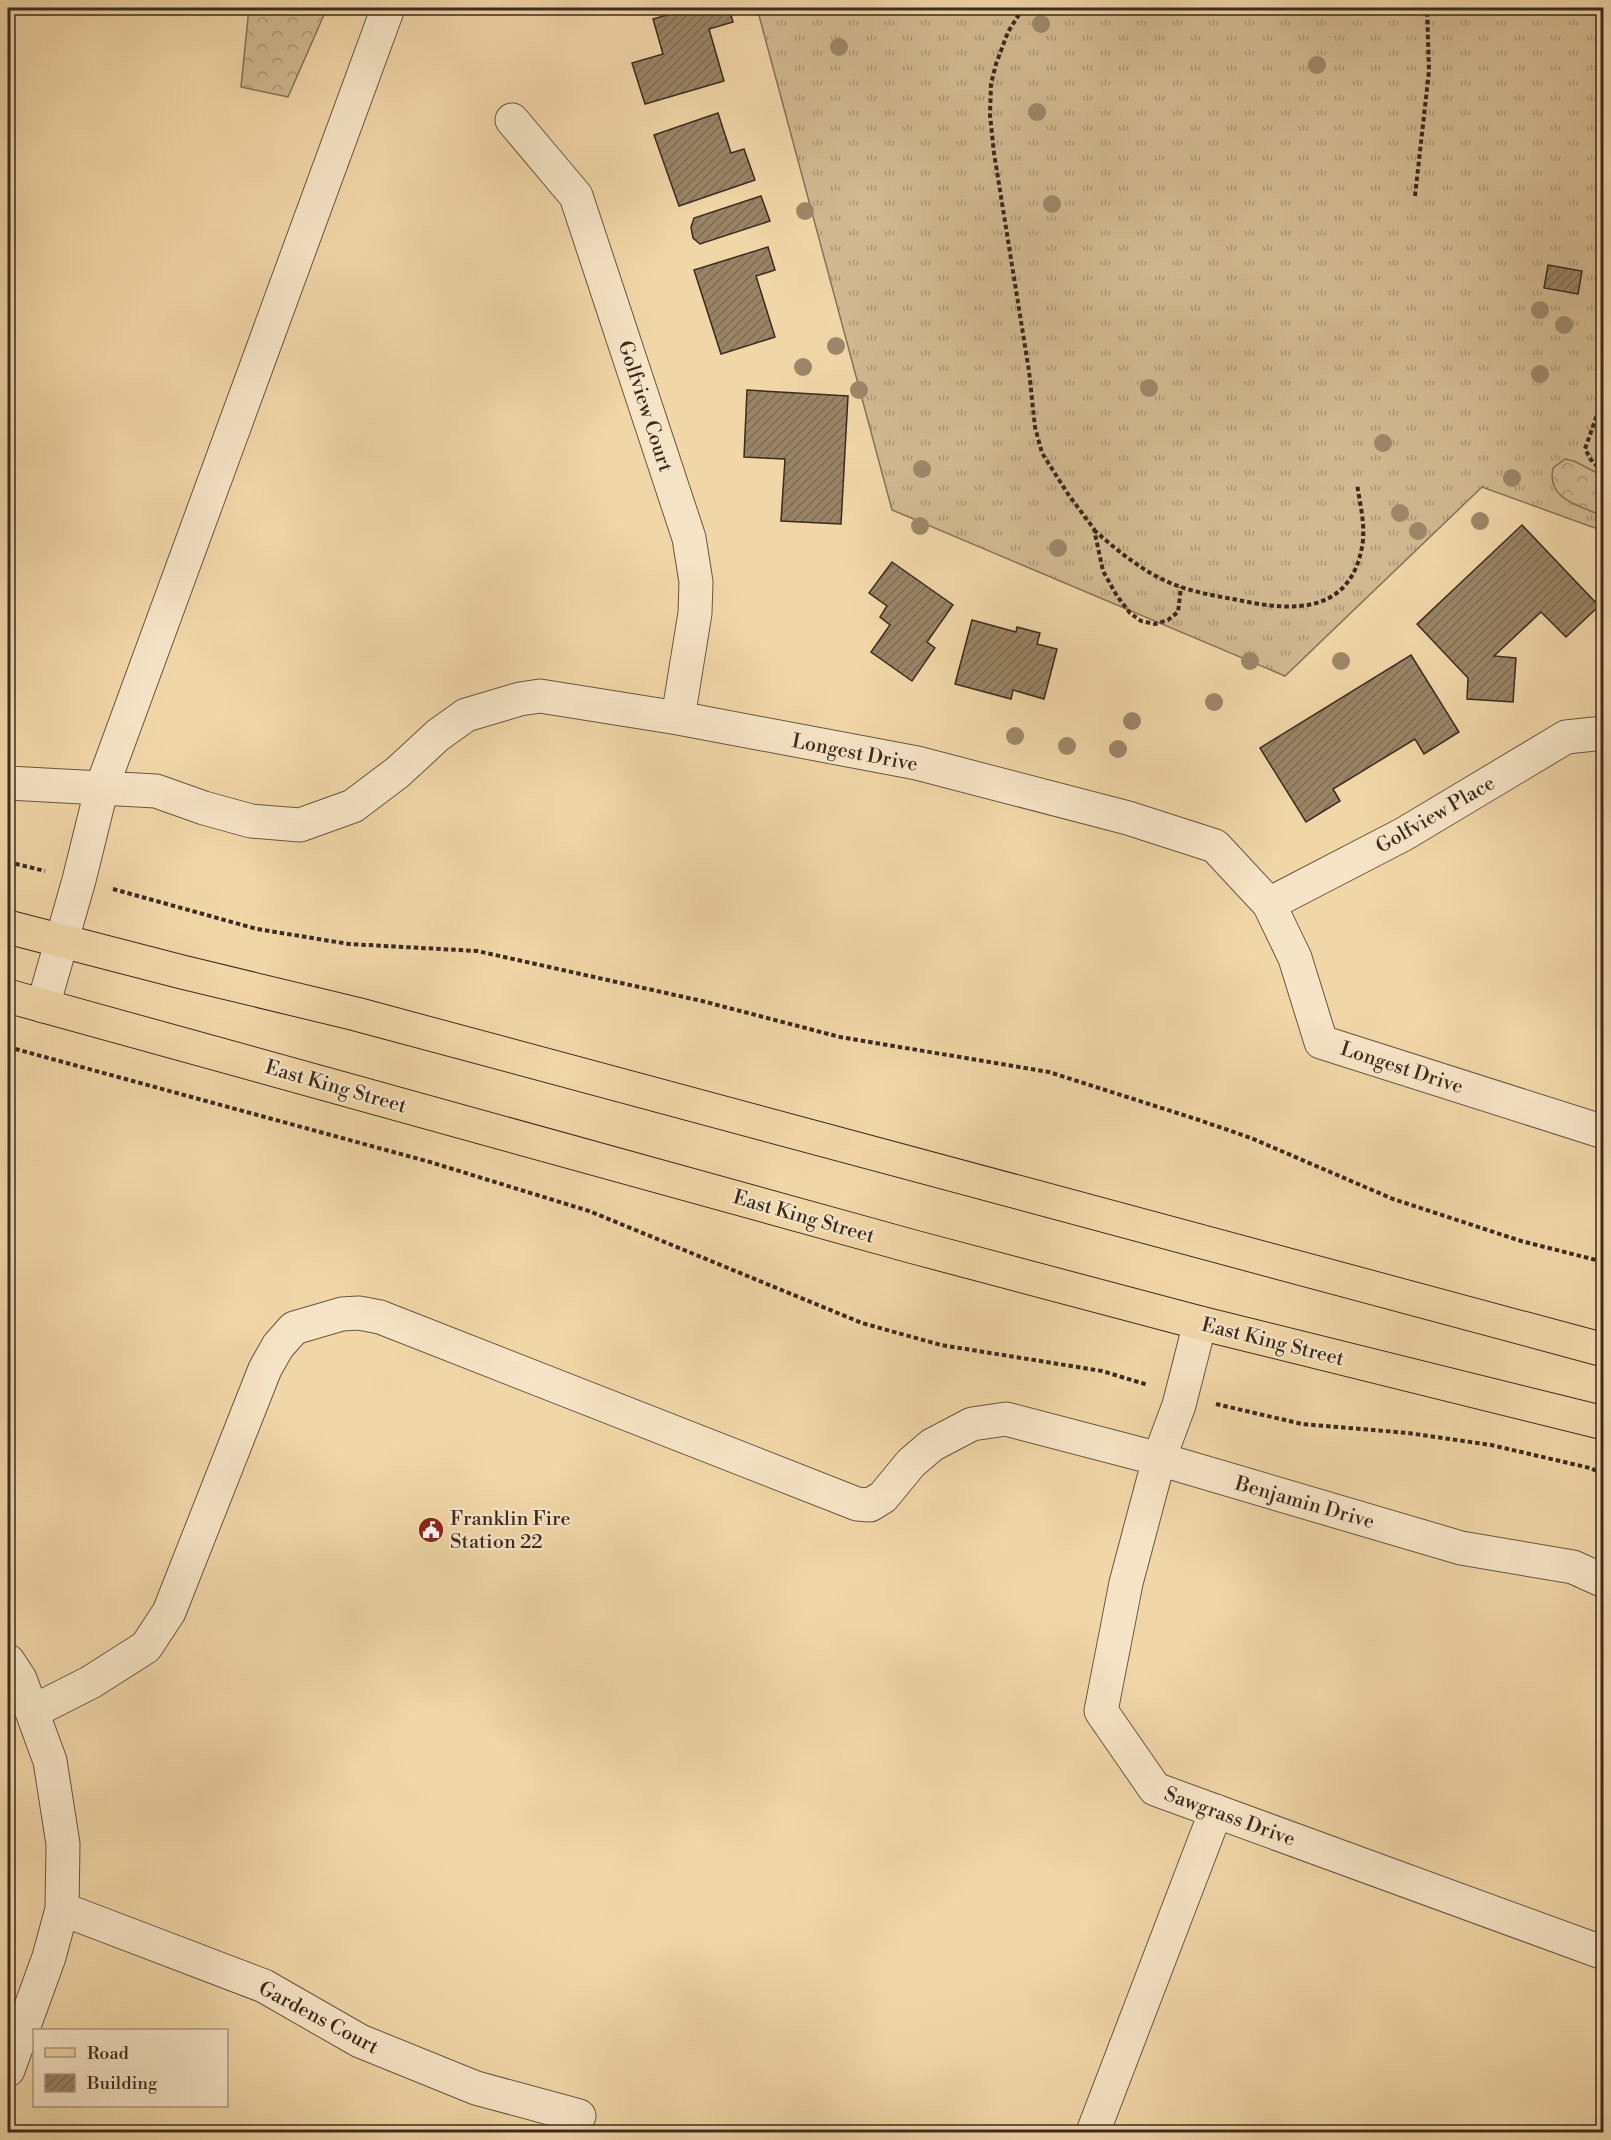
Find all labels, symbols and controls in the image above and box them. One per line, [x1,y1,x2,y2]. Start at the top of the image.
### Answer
street label: Golfview Court [612,338,678,475]
street label: Longest Drive [790,729,920,778]
street label: Golfview Place [1372,771,1500,860]
street label: Longest Drive [1337,1037,1466,1100]
street label: East King Street [262,1055,409,1120]
street label: East King Street [730,1185,877,1250]
street label: East King Street [1199,1313,1346,1372]
street label: Benjamin Drive [1231,1471,1377,1535]
place label: Franklin Fire Station 22 [450,1507,571,1555]
public building icon: Franklin Fire Station 22 [416,1515,446,1545]
street label: Sawgrass Drive [1161,1782,1298,1853]
street label: Gardens Court [254,1976,383,2060]
legend [33,2029,228,2107]
text: Road [87,2042,130,2065]
text: Building [86,2072,158,2095]

